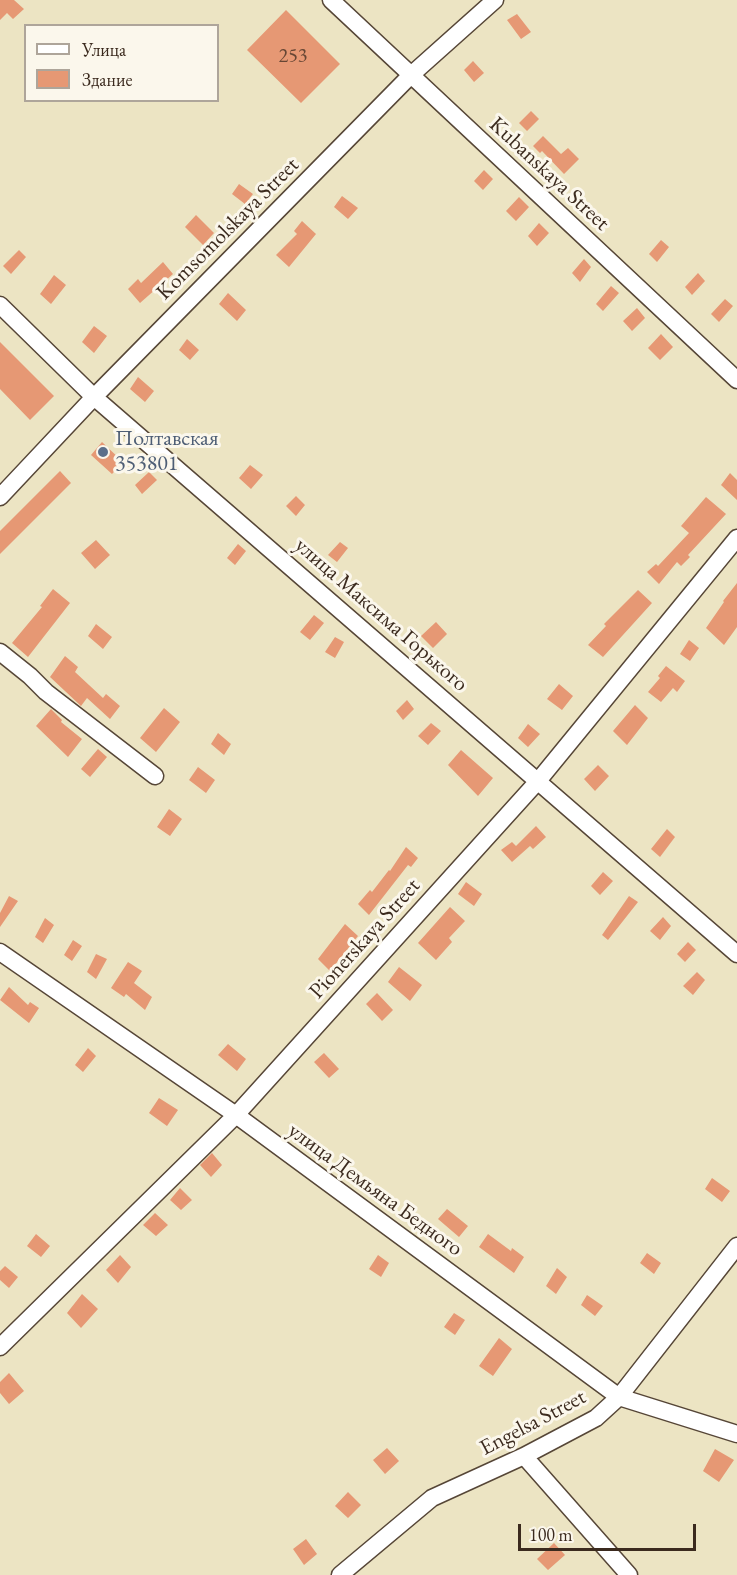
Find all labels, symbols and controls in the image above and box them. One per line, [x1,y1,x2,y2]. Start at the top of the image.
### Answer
legend [24,24,219,102]
text: Улица [82,38,126,61]
house number: 253 [279,45,307,69]
text: Здание [82,68,132,91]
street label: Kubanskaya Street [483,112,615,236]
street label: Komsomolskaya Street [151,152,305,306]
place label: Полтавская 353801 [115,426,219,478]
marker: Полтавская 353801 [96,445,110,459]
street label: улица Максима Горького [289,533,473,697]
street label: Pionerskaya Street [304,873,426,1005]
street label: улица Демьяна Бедного [282,1118,468,1262]
street label: Engelsa Street [476,1384,590,1462]
scale bar [521,1512,700,1550]
text: 100 m [529,1523,573,1546]

